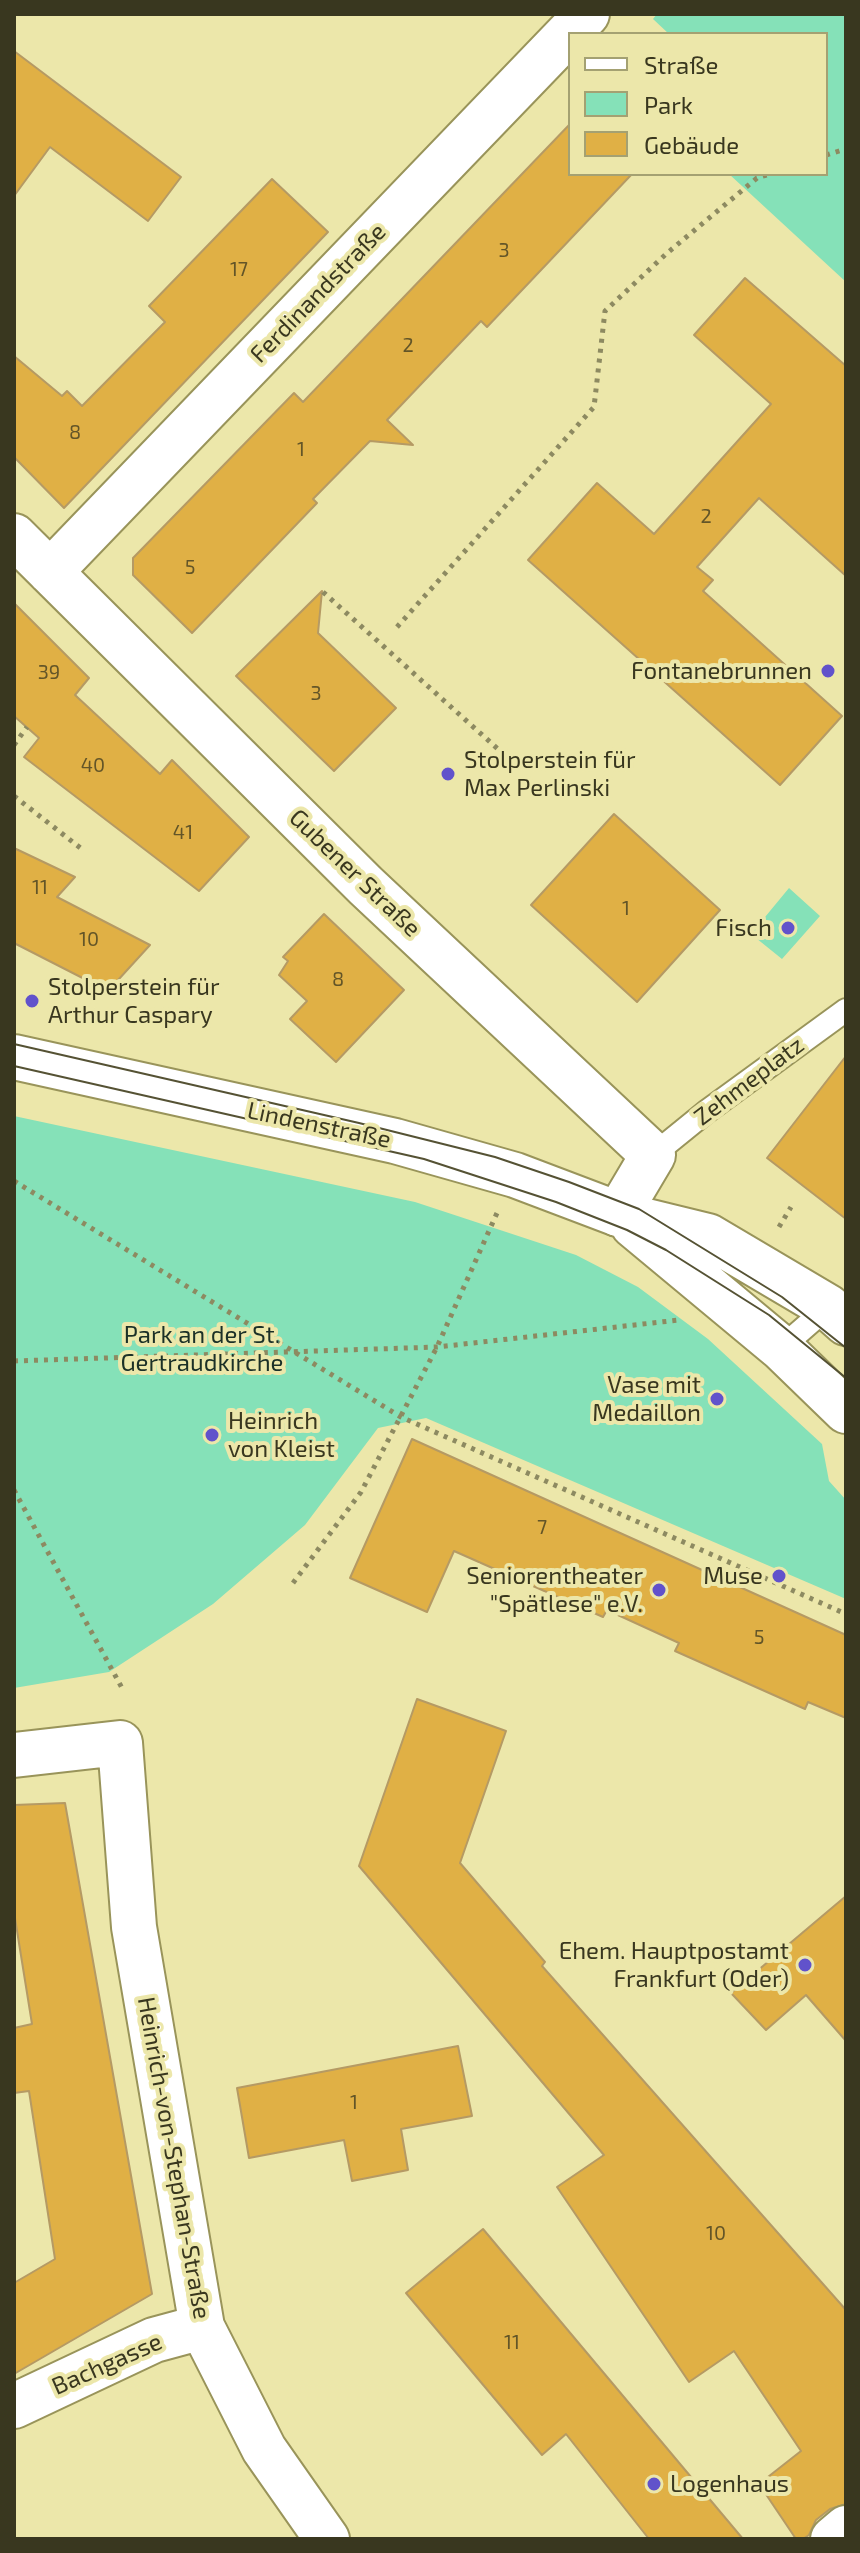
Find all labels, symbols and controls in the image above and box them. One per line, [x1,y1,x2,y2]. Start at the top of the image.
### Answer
legend [568,32,828,176]
text: Straße [644,50,718,79]
text: Park [644,90,693,119]
text: Gebäude [644,130,739,159]
street label: Ferdinandstraße [244,217,392,369]
house number: 3 [498,238,510,262]
house number: 17 [230,257,248,281]
house number: 2 [402,333,414,357]
house number: 8 [69,420,81,444]
house number: 1 [297,437,305,461]
house number: 2 [700,504,712,528]
house number: 5 [185,555,195,579]
place label: Fontanebrunnen [631,657,812,685]
house number: 39 [38,660,60,684]
marker: Fontanebrunnen [819,662,837,680]
house number: 3 [310,681,322,705]
place label: Stolperstein für Max Perlinski [464,746,636,802]
house number: 40 [81,753,105,777]
marker: Stolperstein für Max Perlinski [439,765,457,783]
street label: Gubener Straße [283,803,427,943]
house number: 41 [173,820,193,844]
house number: 11 [32,875,48,899]
house number: 1 [622,896,630,920]
place label: Fisch [715,914,772,942]
marker: Fisch [779,919,797,937]
house number: 10 [79,927,99,951]
house number: 8 [332,967,344,991]
place label: Stolperstein für Arthur Caspary [48,973,220,1029]
marker: Stolperstein für Arthur Caspary [23,992,41,1010]
street label: Zehmeplatz [688,1030,810,1132]
street label: Lindenstraße [245,1096,393,1154]
park label: Park an der St. Gertraudkirche [120,1321,284,1377]
place label: Vase mit Medaillon [592,1371,701,1427]
marker: Vase mit Medaillon [708,1390,726,1408]
place label: Heinrich von Kleist [228,1407,335,1463]
marker: Heinrich von Kleist [203,1426,221,1444]
house number: 7 [537,1515,547,1539]
place label: Seniorentheater "Spätlese" e.V. [466,1562,643,1618]
place label: Muse [703,1562,763,1590]
marker: Muse [770,1567,788,1585]
marker: Seniorentheater "Spätlese" e.V. [650,1581,668,1599]
house number: 5 [754,1625,764,1649]
place label: Ehem. Hauptpostamt Frankfurt (Oder) [559,1937,789,1993]
marker: Ehem. Hauptpostamt Frankfurt (Oder) [796,1956,814,1974]
street label: Heinrich-von-Stephan-Straße [131,1995,217,2321]
house number: 1 [350,2090,358,2114]
house number: 10 [706,2221,726,2245]
street label: Bachgasse [47,2327,167,2401]
house number: 11 [504,2330,520,2354]
place label: Logenhaus [670,2470,789,2498]
marker: Logenhaus [645,2475,663,2493]

